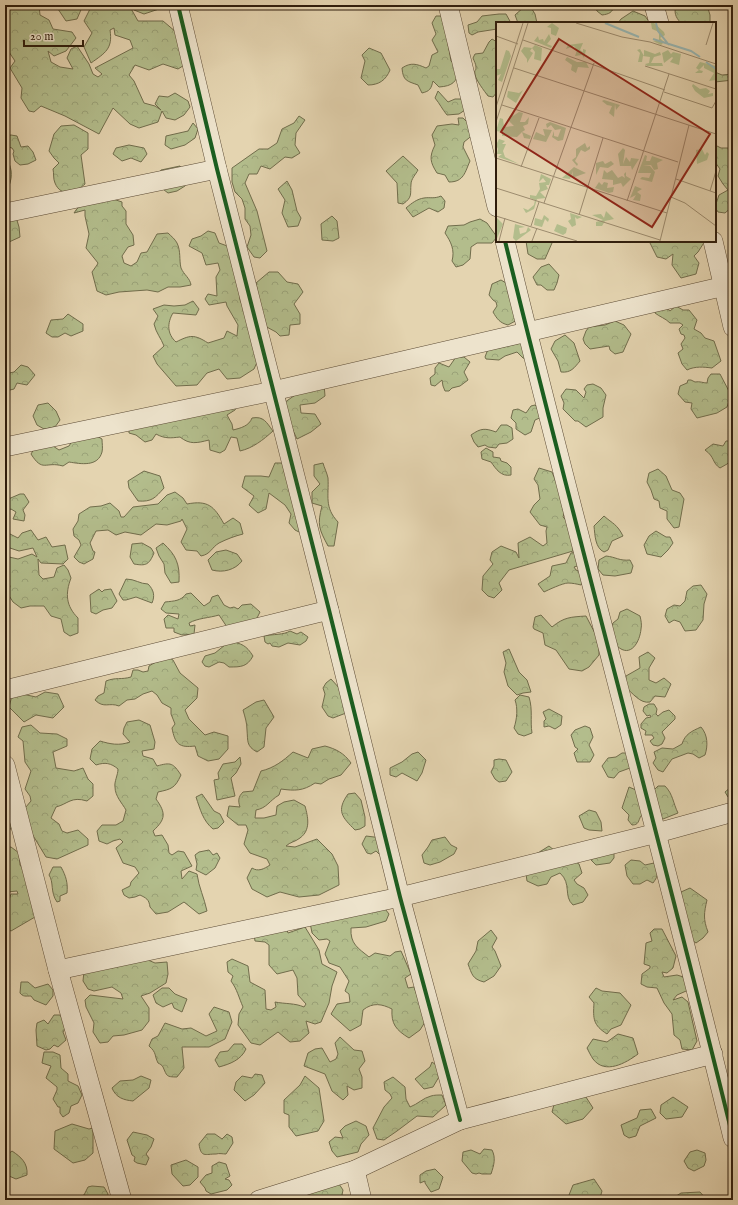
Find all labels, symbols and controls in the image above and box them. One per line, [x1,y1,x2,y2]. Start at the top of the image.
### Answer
scale bar [24,22,83,48]
inset map [496,22,716,242]
text: 20 m [30,29,53,44]

